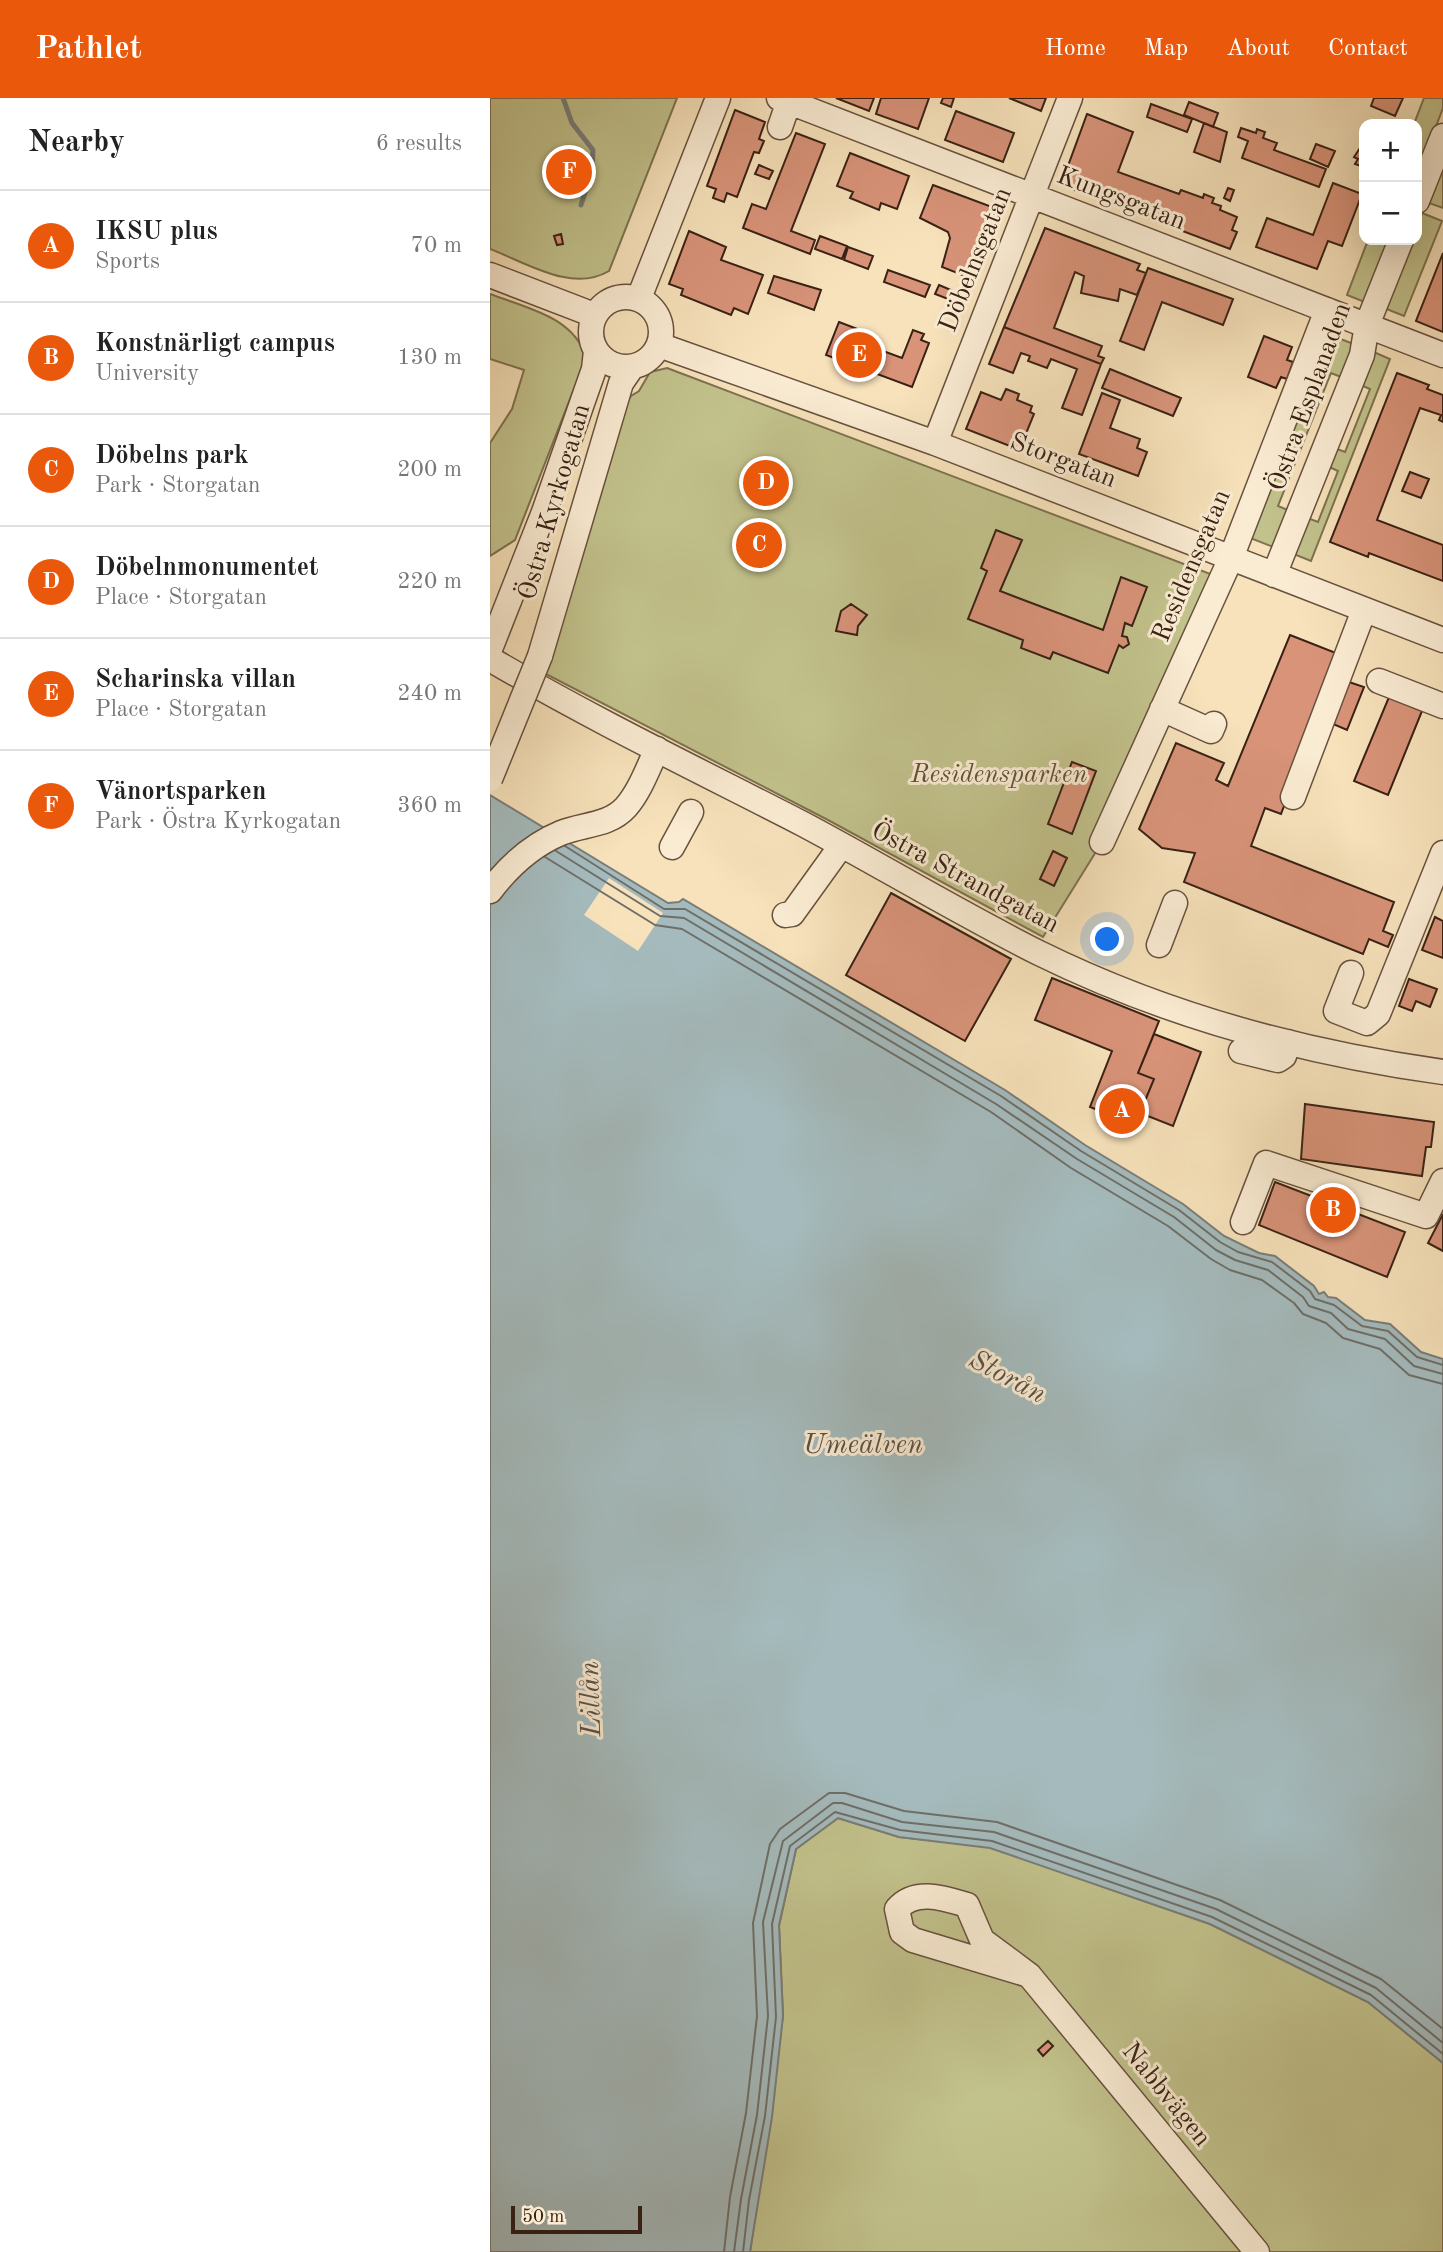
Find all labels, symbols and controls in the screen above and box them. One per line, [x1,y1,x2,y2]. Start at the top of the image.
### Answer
text: Pathlet [35,33,142,66]
text: Home [1045,37,1106,61]
text: Map [1144,37,1188,61]
text: About [1226,37,1290,61]
text: Contact [1328,37,1408,61]
map controls [1359,119,1422,245]
button: + [1359,119,1422,182]
text: Nearby [28,128,125,158]
text: 6 results [376,132,462,155]
pin: F [546,146,592,198]
street label: Kungsgatan [1053,163,1189,235]
button: − [1359,182,1422,245]
street label: Döbelnsgatan [935,184,1017,336]
text: IKSU plus [95,219,218,245]
text: A [42,234,60,257]
text: 70 m [411,234,462,257]
text: Sports [95,250,160,273]
street label: Östra Esplanaden [1260,298,1356,495]
pin: E [836,329,882,381]
text: Konstnärligt campus [95,331,335,357]
text: B [43,346,59,369]
text: 130 m [397,346,462,369]
text: University [95,362,199,385]
street label: Östra Kyrkogatan [511,400,595,603]
street label: Storgatan [1006,429,1120,493]
text: Döbelns park [95,443,249,469]
pin: D [743,457,789,509]
text: C [43,458,59,481]
text: 200 m [397,458,462,481]
text: Park · Storgatan [95,474,260,497]
street label: Residensgatan [1148,486,1236,646]
pin: C [736,519,782,571]
text: Döbelnmonumentet [95,555,318,581]
text: D [42,570,60,593]
text: 220 m [397,570,462,593]
text: Place · Storgatan [95,586,267,609]
text: Scharinska villan [95,667,296,693]
text: E [43,682,59,705]
text: 240 m [397,682,462,705]
text: Place · Storgatan [95,698,267,721]
park label: Residensparken [910,762,1087,788]
text: Vänortsparken [95,779,266,805]
text: F [43,794,59,817]
text: 360 m [397,794,462,817]
text: Park · Östra Kyrkogatan [95,810,341,833]
street label: Östra Strandgatan [867,814,1065,938]
your location [1090,922,1124,956]
pin: A [1099,1085,1145,1137]
pin: B [1310,1184,1356,1236]
water label: Storån [964,1346,1050,1410]
water label: Umeälven [803,1432,923,1460]
water label: Lillån [577,1661,607,1738]
street label: Nabbvägen [1117,2038,1215,2152]
scale bar [511,2203,642,2235]
text: 50 m [522,2208,564,2227]

